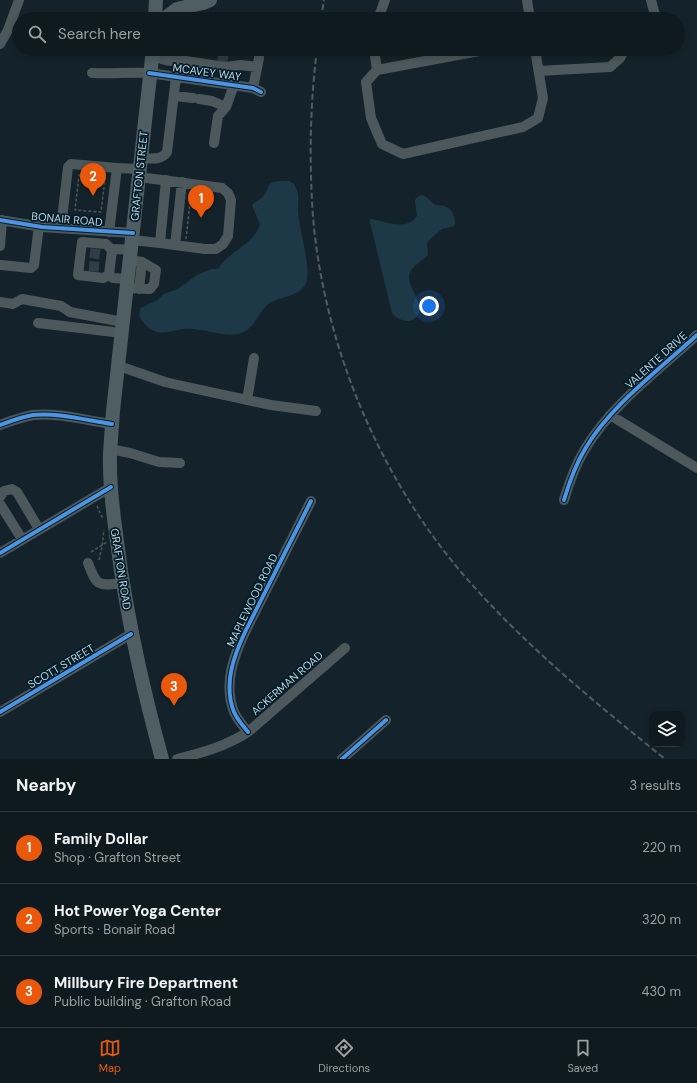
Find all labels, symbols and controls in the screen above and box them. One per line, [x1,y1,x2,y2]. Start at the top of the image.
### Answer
search box [12,12,685,56]
icon: search [26,23,48,45]
text: Search here [58,24,141,44]
street label: MCAVEY WAY [172,60,243,84]
street label: GRAFTON STREET [127,130,151,222]
pin: 2 [80,163,106,196]
pin: 1 [188,185,214,218]
street label: BONAIR ROAD [31,209,104,229]
your location [419,296,439,316]
street label: VALENTE DRIVE [622,328,690,392]
street label: GRAFTON ROAD [108,527,134,611]
street label: MAPLEWOOD ROAD [223,551,281,649]
street label: SCOTT STREET [25,641,97,691]
street label: ACKERMAN ROAD [248,648,326,718]
pin: 3 [161,673,187,706]
map controls [649,711,685,747]
button: layers [649,711,685,747]
text: Nearby [16,774,76,796]
text: 3 results [629,777,681,794]
text: Family Dollar [54,829,148,849]
text: 1 [27,839,31,856]
text: 220 m [642,839,681,856]
text: Shop · Grafton Street [54,849,181,866]
text: Hot Power Yoga Center [54,901,221,921]
text: 2 [25,911,33,928]
text: 320 m [642,911,681,928]
text: Sports · Bonair Road [54,921,175,938]
text: Millbury Fire Department [54,973,238,993]
text: 3 [25,983,33,1000]
text: 430 m [641,983,681,1000]
text: Public building · Grafton Road [54,993,231,1010]
tab: Map [99,1037,121,1075]
tab: Directions [318,1037,370,1075]
tab: Saved [567,1037,598,1075]

